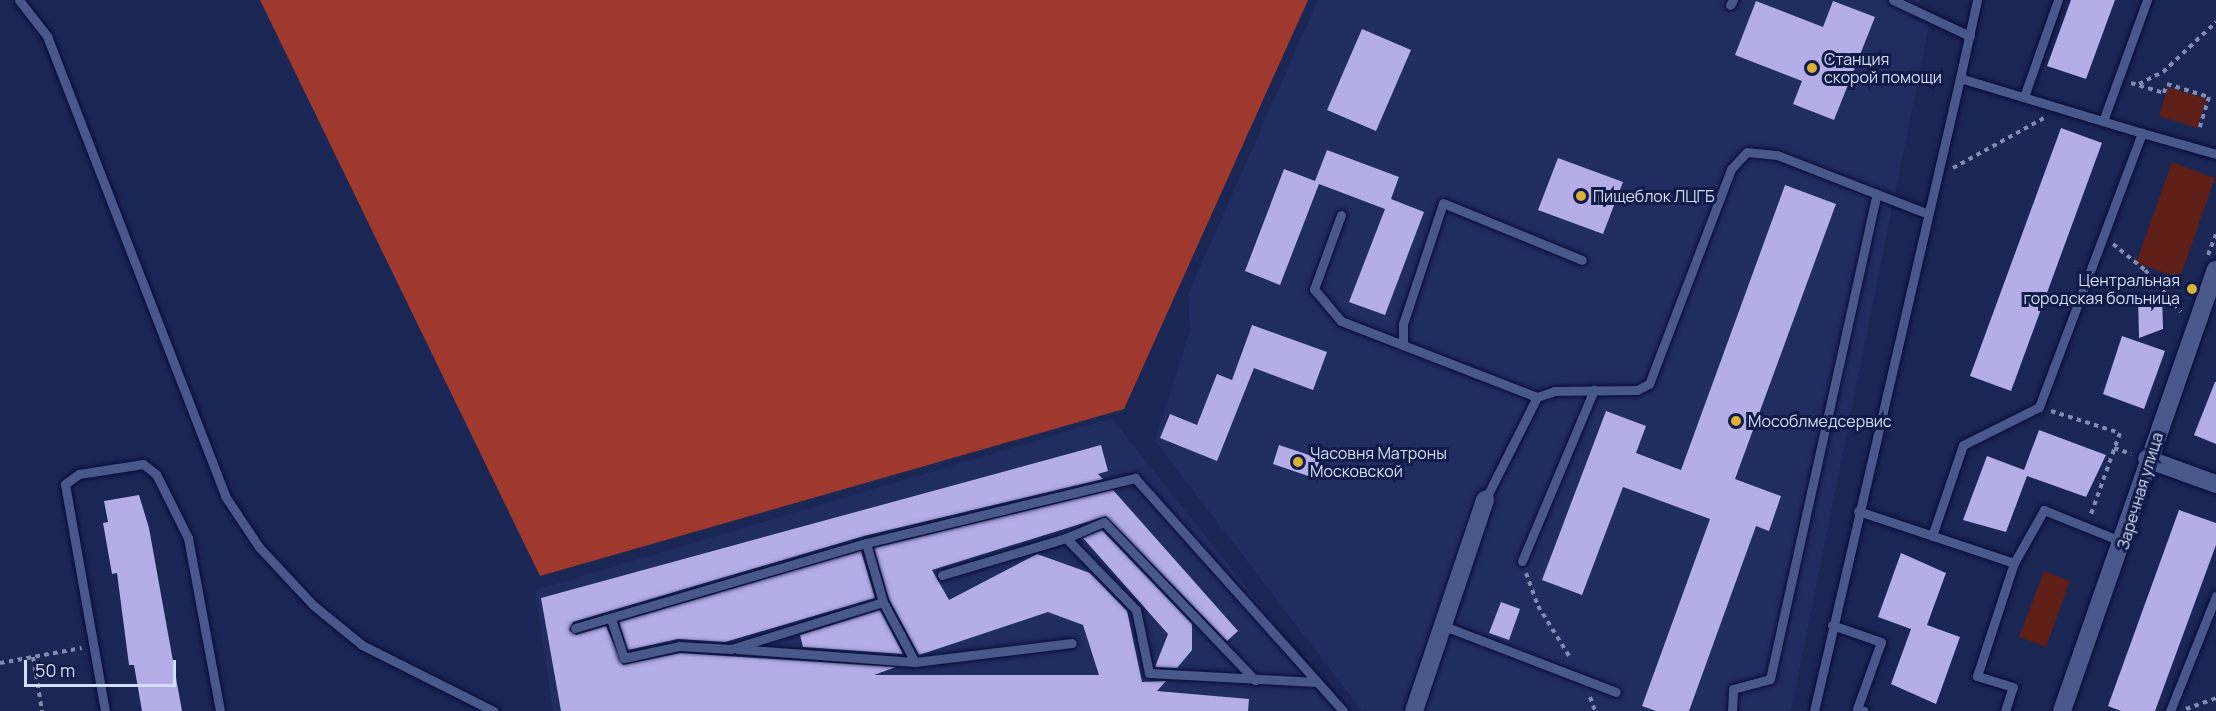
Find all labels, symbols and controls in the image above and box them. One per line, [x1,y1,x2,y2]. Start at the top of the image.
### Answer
place label: Станция скорой помощи [1824,49,1942,87]
marker: Станция скорой помощи [1805,61,1819,75]
place label: Пищеблок ЛЦГБ [1593,186,1715,206]
marker: Пищеблок ЛЦГБ [1574,189,1588,203]
place label: Центральная городская больница [2023,270,2180,308]
marker: Центральная городская больница [2185,282,2199,296]
place label: Мособлмедсервис [1748,411,1892,431]
marker: Мособлмедсервис [1729,414,1743,428]
street label: Заречная улица [2113,430,2167,552]
place label: Часовня Матроны Московской [1310,443,1447,481]
marker: Часовня Матроны Московской [1291,455,1305,469]
scale bar [27,648,178,686]
text: 50 m [35,658,75,682]

